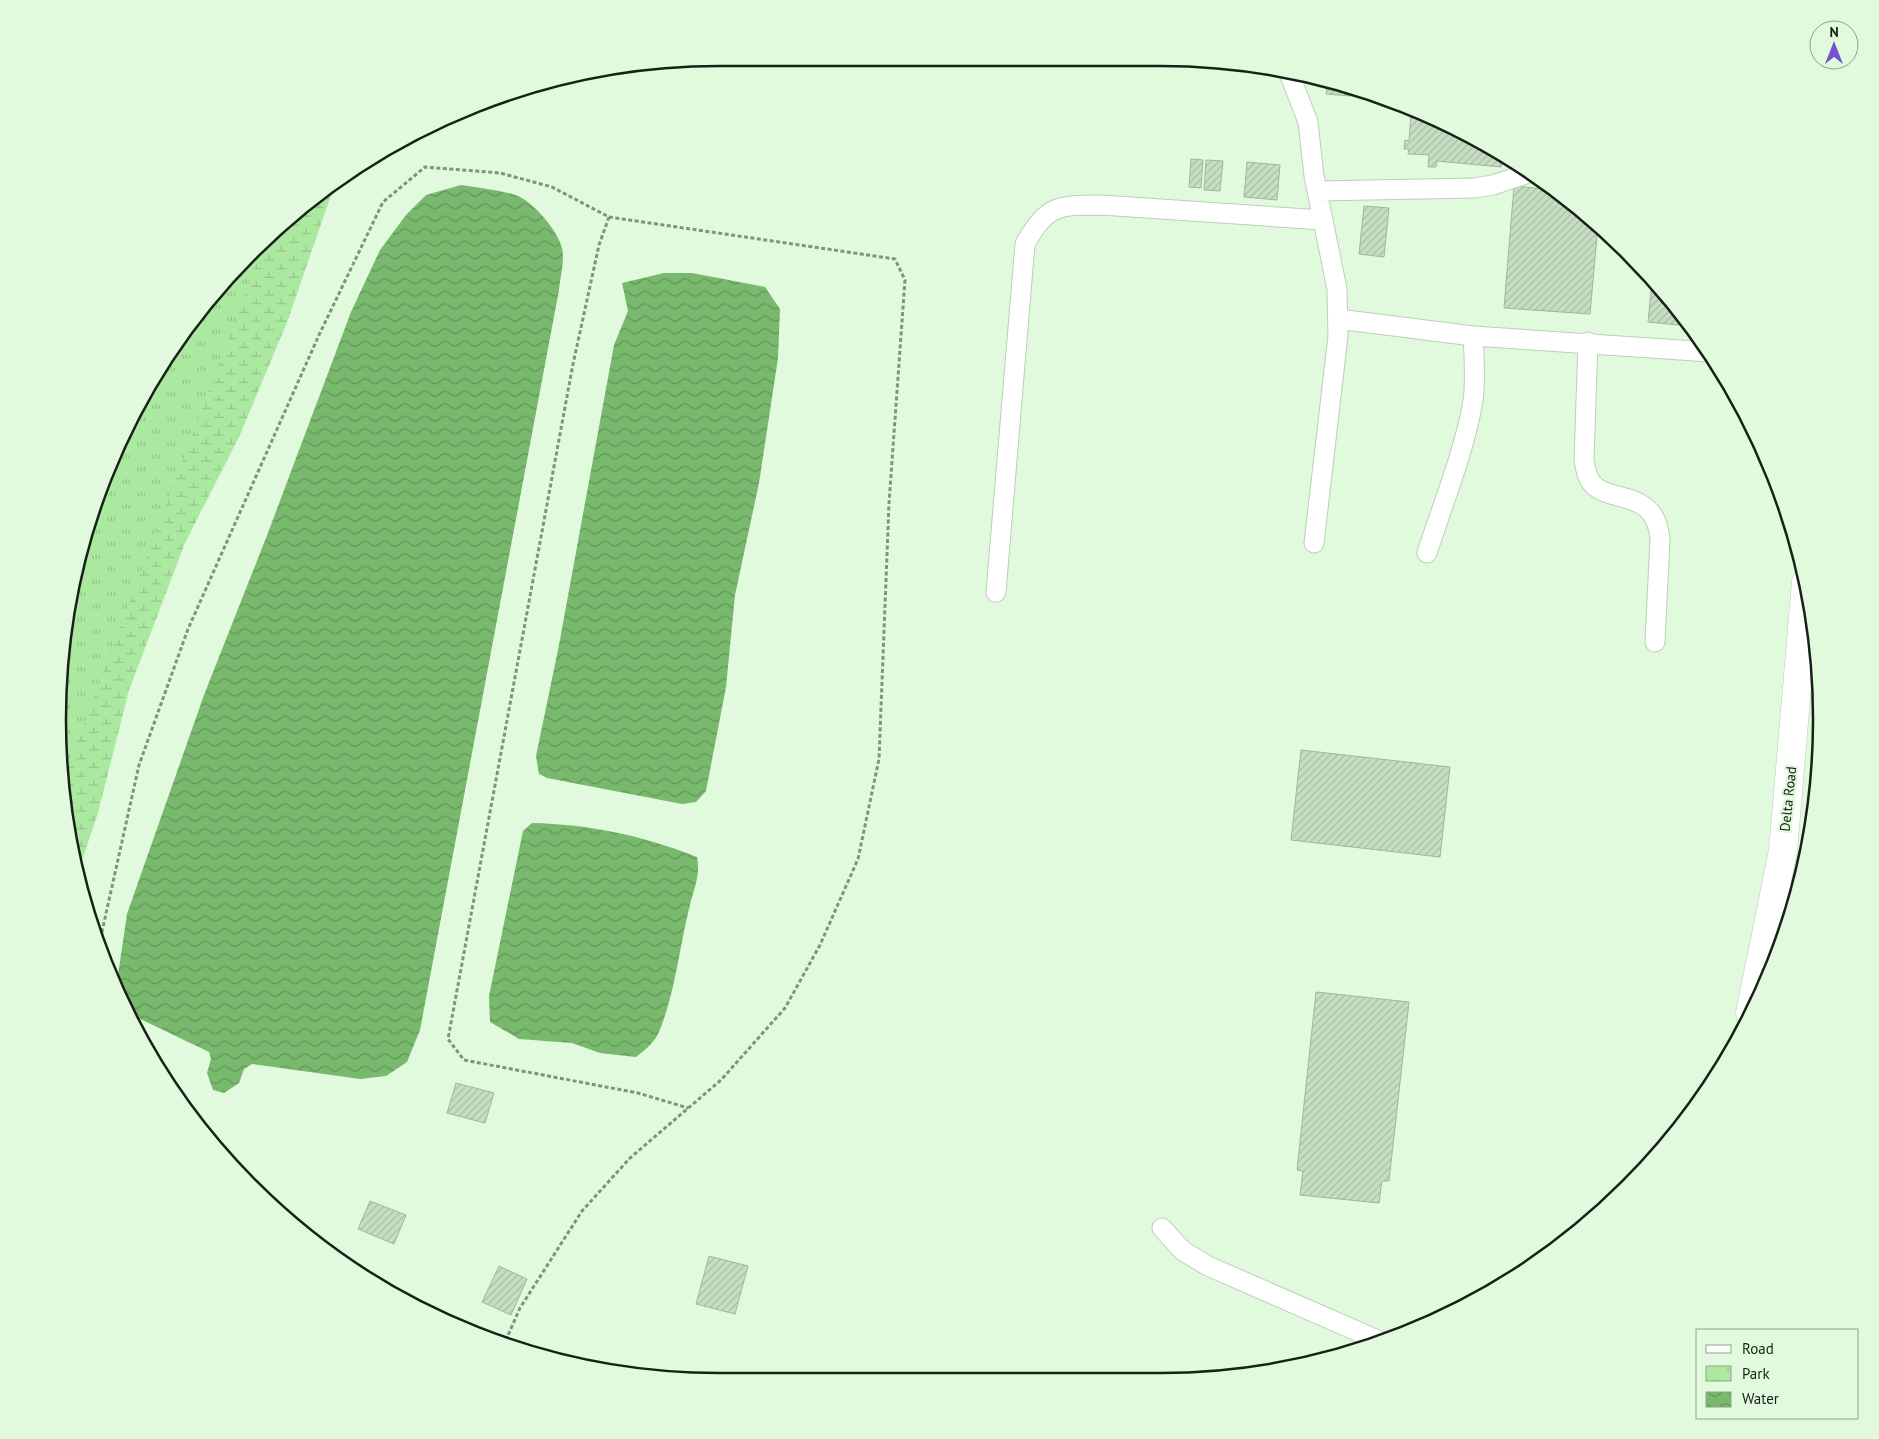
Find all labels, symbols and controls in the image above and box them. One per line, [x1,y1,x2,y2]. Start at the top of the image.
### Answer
north arrow [1809,20,1859,70]
text: N [1829,23,1839,41]
street label: Delta Road [1776,766,1800,832]
legend [1696,1329,1859,1419]
text: Road [1742,1339,1774,1358]
text: Park [1742,1364,1770,1383]
text: Water [1742,1389,1779,1408]

